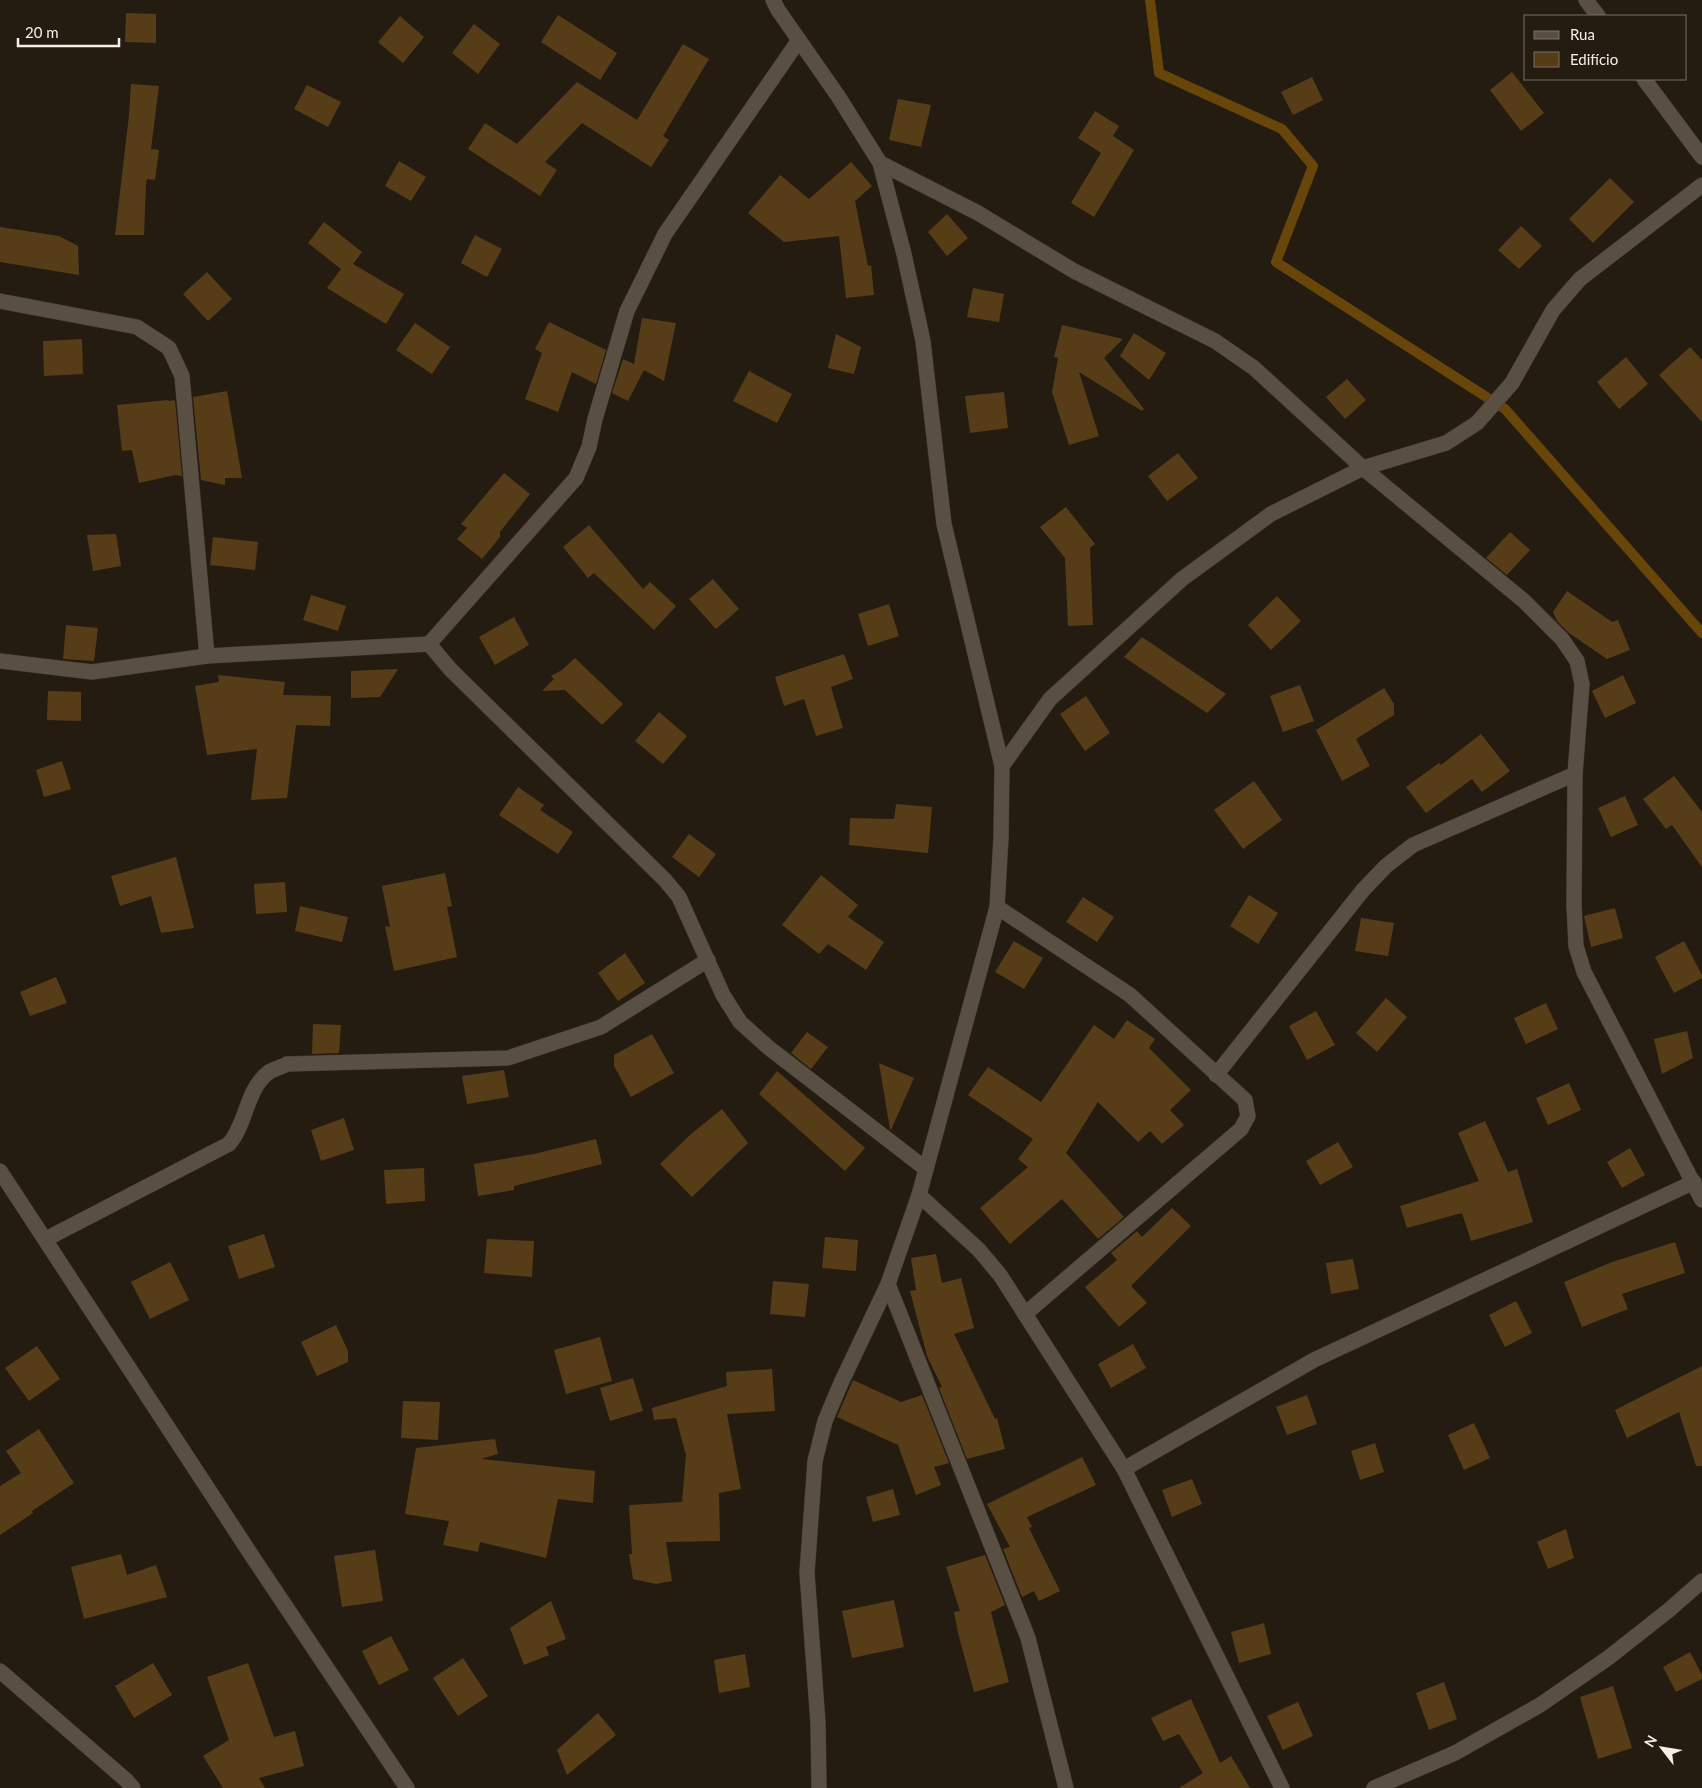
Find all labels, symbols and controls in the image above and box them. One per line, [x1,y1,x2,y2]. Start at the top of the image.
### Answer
scale bar [18,15,119,47]
legend [1524,15,1687,80]
text: 20 m [25,23,59,41]
text: Rua [1570,25,1595,43]
text: Edifício [1570,50,1618,68]
north arrow [1637,1723,1687,1773]
text: N [1640,1732,1660,1750]

